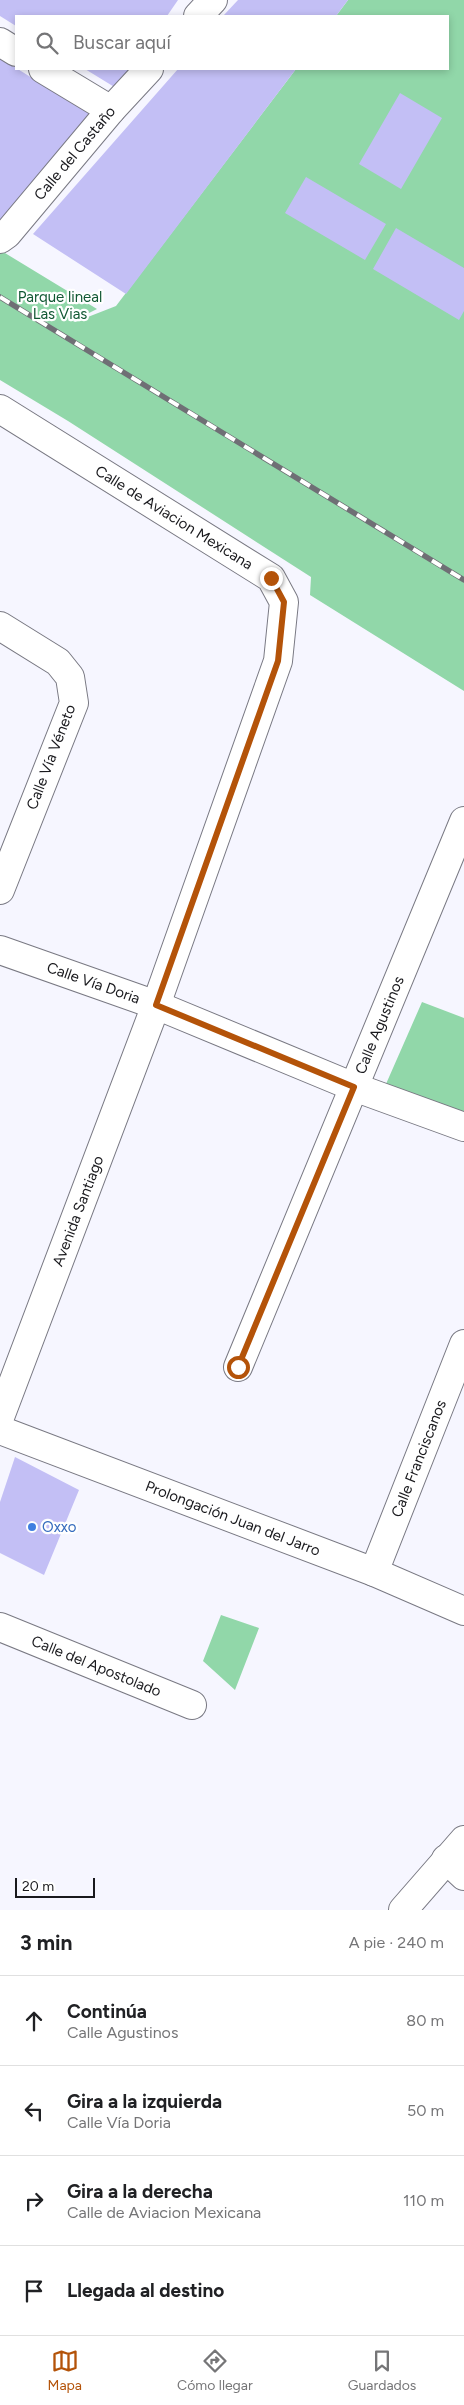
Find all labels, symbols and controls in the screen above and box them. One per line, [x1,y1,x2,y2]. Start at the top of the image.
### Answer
search box [15,15,449,70]
icon: search [33,29,61,57]
text: Buscar aquí [73,31,171,54]
street label: Calle del Castaño [30,102,119,204]
park label: Parque lineal Las Vias [18,288,102,323]
street label: Calle de Aviacion Mexicana [92,462,256,573]
route end [260,567,283,590]
street label: Calle Vía Véneto [23,702,79,812]
street label: Calle Vía Doria [44,958,142,1008]
street label: Calle Agustinos [351,973,408,1077]
street label: Avenida Santiago [49,1153,108,1269]
route start [227,1356,250,1379]
street label: Calle Franciscanos [388,1397,450,1520]
street label: Prolongación Juan del Jarro [143,1477,323,1560]
place label: Oxxo [42,1518,77,1536]
marker: Oxxo [26,1521,38,1533]
street label: Calle del Apostolado [29,1632,164,1701]
scale bar [15,1875,95,1898]
text: 20 m [22,1878,54,1895]
text: 3 min [20,1930,72,1955]
text: A pie · 240 m [349,1933,444,1952]
text: Continúa [67,2000,147,2023]
icon: ahead [20,2007,48,2035]
text: 80 m [406,2011,444,2030]
text: Calle Agustinos [67,2023,178,2042]
text: Gira a la izquierda [67,2090,222,2113]
icon: left [20,2097,48,2125]
text: 50 m [407,2101,444,2120]
text: Calle Vía Doria [67,2113,171,2132]
text: Gira a la derecha [67,2180,213,2203]
icon: right [20,2187,48,2215]
text: 110 m [403,2191,444,2210]
text: Calle de Aviacion Mexicana [67,2203,261,2222]
icon: arrive [20,2277,48,2305]
text: Llegada al destino [67,2279,224,2302]
tab: Mapa [48,2347,82,2394]
tab: Cómo llegar [177,2347,253,2394]
tab: Guardados [348,2347,416,2394]

